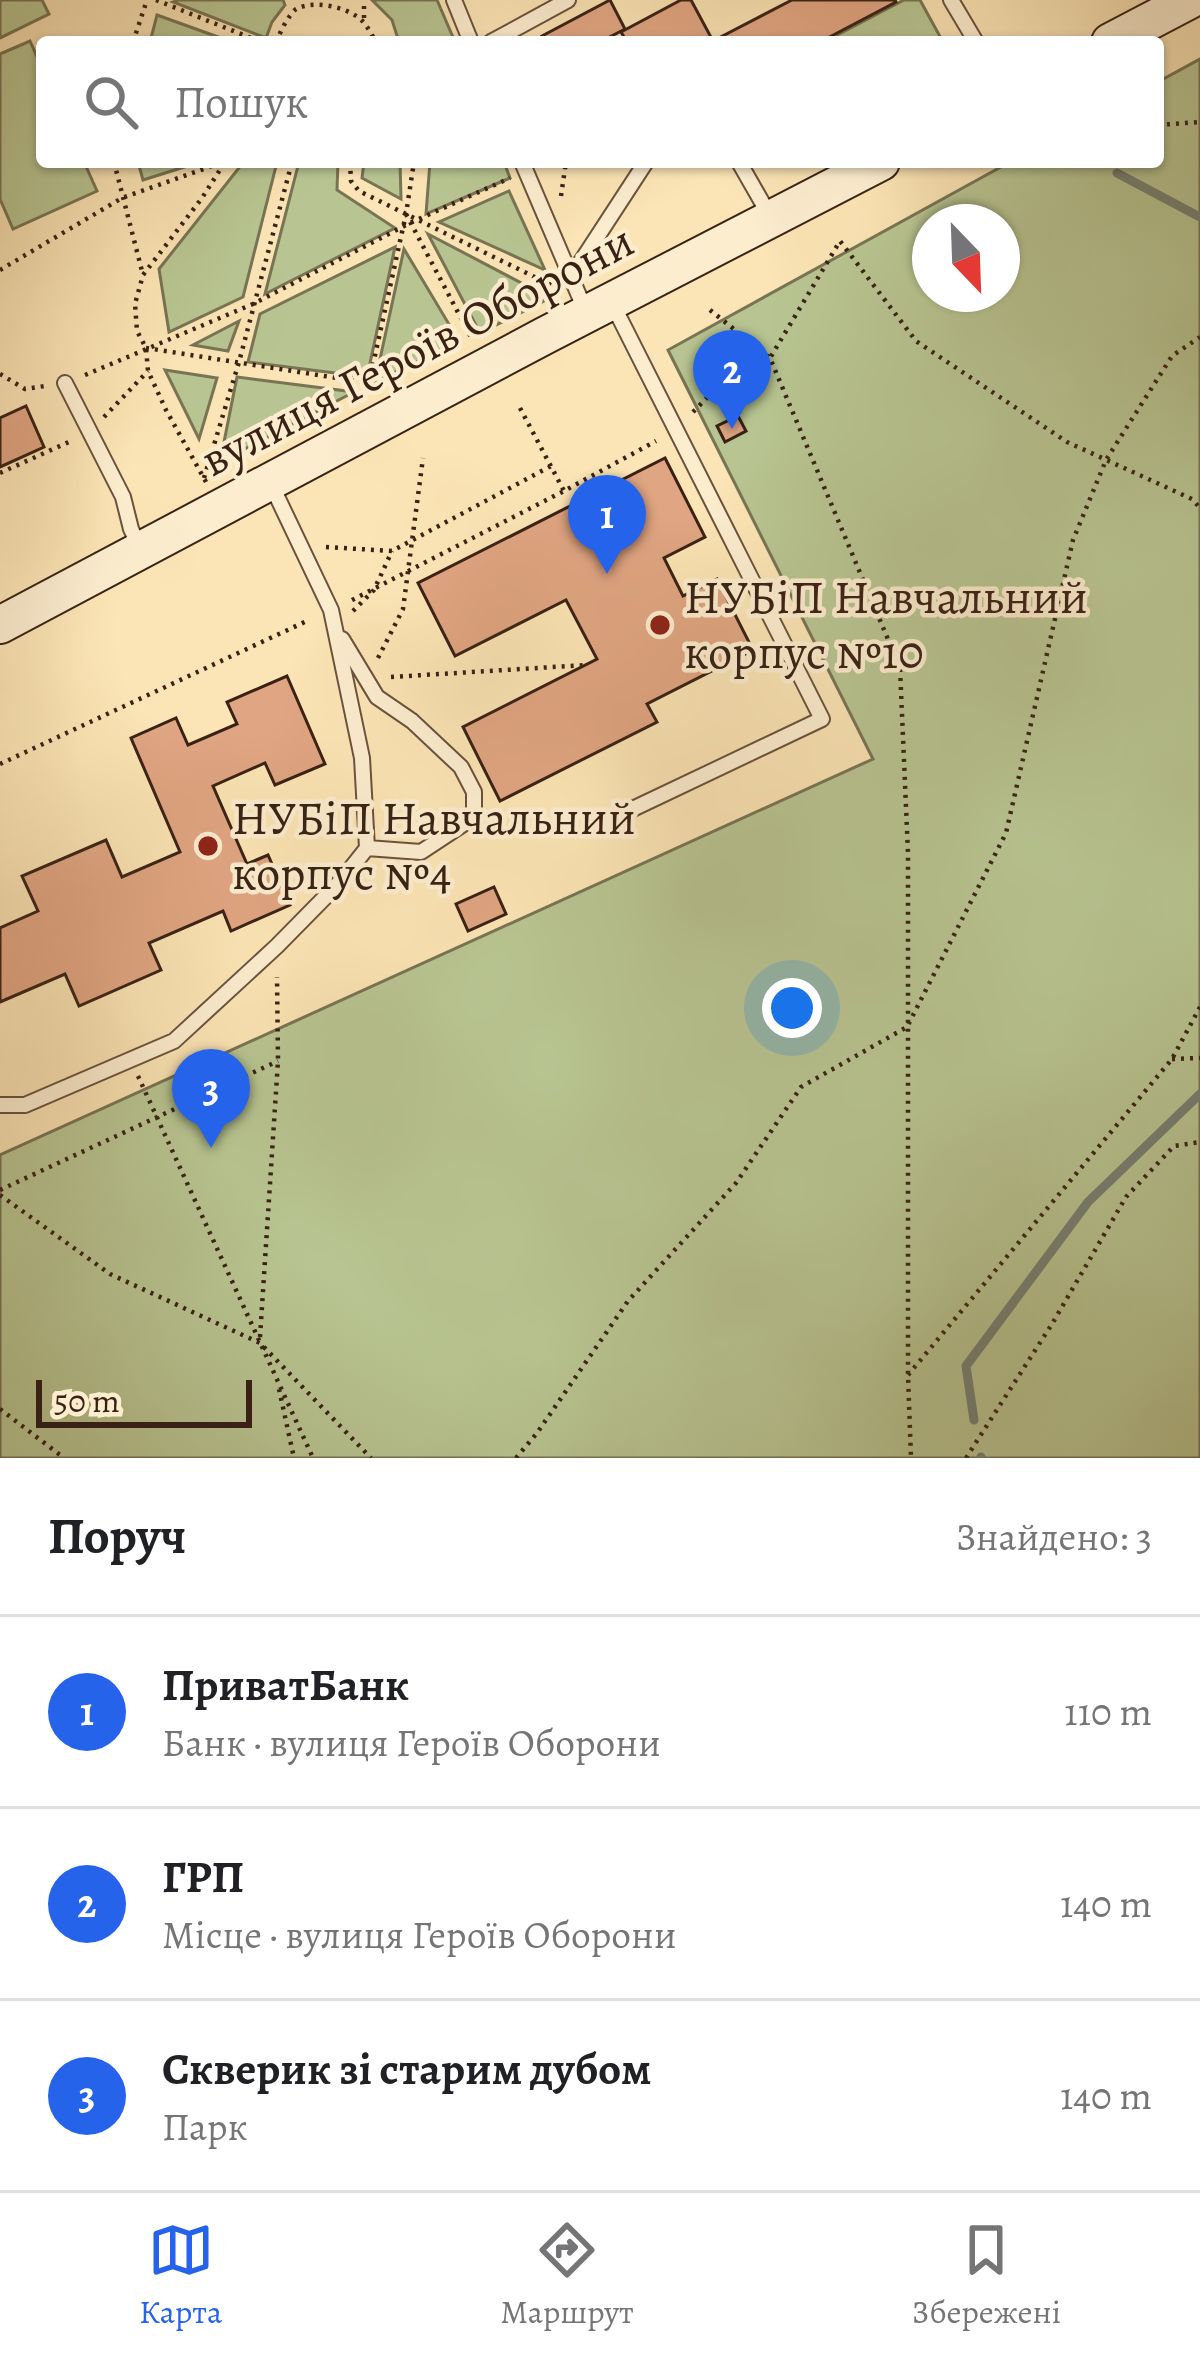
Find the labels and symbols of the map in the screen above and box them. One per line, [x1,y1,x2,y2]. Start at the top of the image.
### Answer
north arrow [912,204,1020,312]
street label: вулиця Героїв Оборони [189,208,645,492]
pin: 2 [693,330,771,429]
pin: 1 [568,475,646,574]
place label: НУБіП Навчальний корпус №10 [684,564,1088,685]
marker: НУБіП Навчальний корпус №10 [647,612,673,638]
place label: НУБіП Навчальний корпус №4 [232,785,636,906]
marker: НУБіП Навчальний корпус №4 [195,833,221,859]
your location [762,978,822,1038]
pin: 3 [172,1049,250,1148]
scale bar [36,1374,252,1427]

